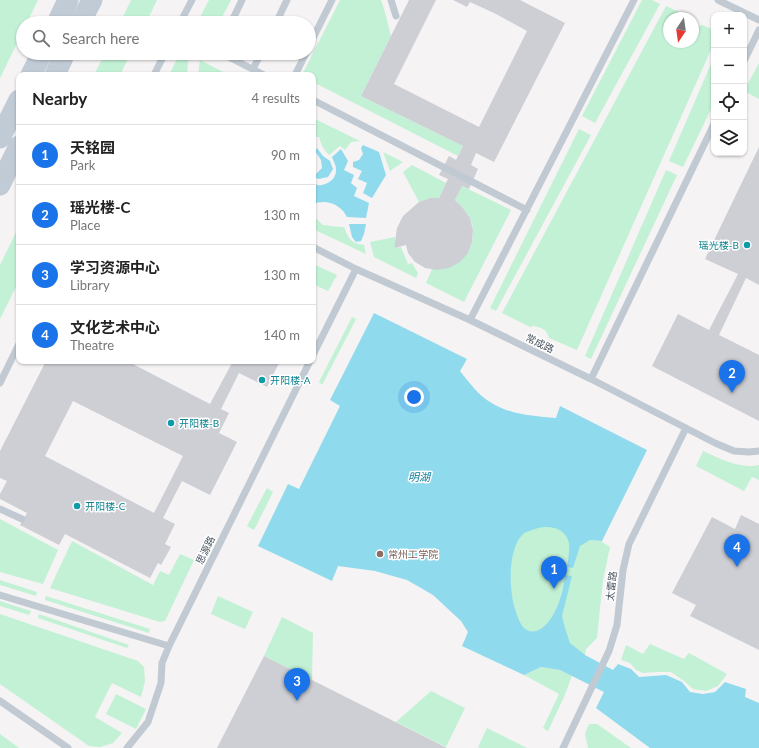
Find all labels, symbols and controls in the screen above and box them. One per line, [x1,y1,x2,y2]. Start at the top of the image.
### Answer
north arrow [663,12,699,48]
map controls [711,12,747,156]
button: + [711,12,747,48]
search box [16,16,316,60]
icon: search [30,27,52,49]
text: Search here [62,29,139,47]
button: − [711,48,747,84]
button: locate [711,84,747,120]
text: Nearby [32,88,87,109]
text: 4 results [252,90,300,106]
button: layers [711,120,747,156]
text: 天铭园 [70,138,115,156]
text: 1 [41,147,49,163]
text: 90 m [271,147,300,163]
text: Park [70,157,95,173]
text: 瑶光楼-C [70,198,131,216]
text: 2 [41,207,49,223]
text: 130 m [263,207,300,223]
text: Place [70,217,100,233]
place label: 瑶光楼-B [699,239,739,251]
marker: 瑶光楼-B [742,240,752,250]
text: 学习资源中心 [70,258,160,276]
text: 3 [41,267,49,283]
text: 130 m [263,267,300,283]
text: Library [70,277,110,293]
text: 文化艺术中心 [70,318,160,336]
text: 4 [41,327,49,343]
text: 140 m [263,327,300,343]
street label: 常成路 [524,331,556,355]
text: Theatre [70,337,114,353]
pin: 2 [719,360,745,393]
place label: 开阳楼-A [270,374,311,386]
marker: 开阳楼-A [257,375,267,385]
your location [404,387,424,407]
place label: 开阳楼-B [179,417,219,429]
marker: 开阳楼-B [166,418,176,428]
water label: 明湖 [408,470,432,483]
place label: 开阳楼-C [85,500,126,512]
marker: 开阳楼-C [72,501,82,511]
street label: 思源路 [193,534,217,566]
pin: 4 [724,534,750,567]
place label: 常州工学院 [388,548,438,560]
marker: 常州工学院 [375,549,385,559]
pin: 1 [541,556,567,589]
street label: 太雷路 [603,570,619,602]
pin: 3 [284,668,310,701]

